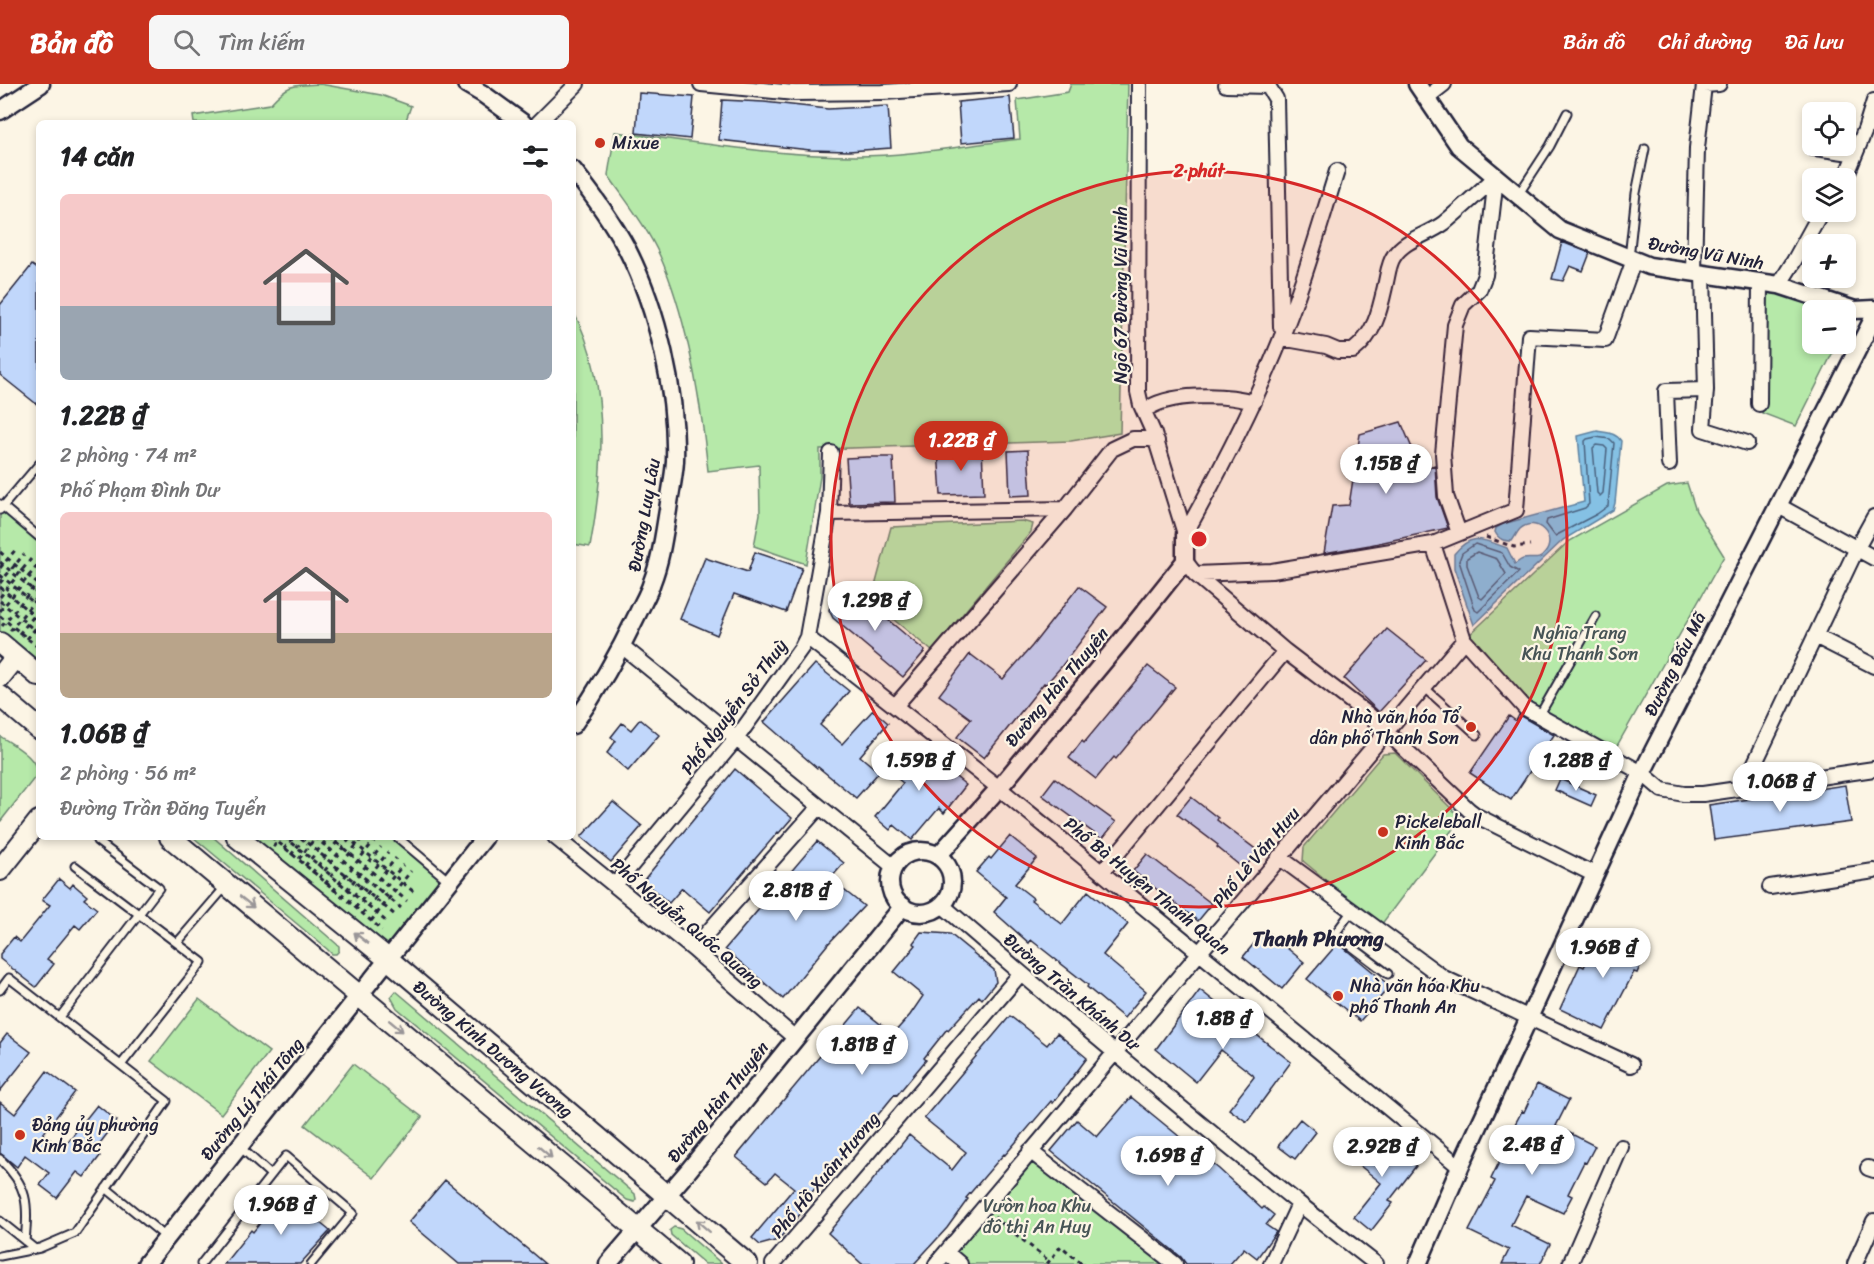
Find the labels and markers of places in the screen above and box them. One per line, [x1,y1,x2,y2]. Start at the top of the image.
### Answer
place label: Mixue [612,127,660,159]
marker: Mixue [593,136,607,150]
pin: 1.22B ₫ [906,421,1016,472]
pin: 1.15B ₫ [1331,444,1441,495]
centre of rings [1189,529,1209,549]
pin: 1.29B ₫ [820,581,930,632]
place label: Nhà văn hóa Tổ dân phố Thanh Sơn [1309,701,1462,754]
marker: Nhà văn hóa Tổ dân phố Thanh Sơn [1464,720,1478,734]
pin: 1.59B ₫ [864,741,974,792]
pin: 1.28B ₫ [1521,741,1631,792]
pin: 1.06B ₫ [1725,762,1835,813]
place label: Pickeleball Kinh Bắc [1395,806,1483,859]
marker: Pickeleball Kinh Bắc [1376,825,1390,839]
pin: 2.81B ₫ [741,871,851,922]
pin: 1.96B ₫ [1548,928,1658,979]
place label: Nhà văn hóa Khu phố Thanh An [1349,970,1480,1023]
marker: Nhà văn hóa Khu phố Thanh An [1331,989,1345,1003]
pin: 1.8B ₫ [1174,999,1272,1050]
pin: 1.81B ₫ [807,1025,917,1076]
place label: Đảng ủy phường Kinh Bắc [32,1109,159,1162]
pin: 2.4B ₫ [1483,1125,1581,1176]
pin: 2.92B ₫ [1327,1127,1437,1178]
marker: Đảng ủy phường Kinh Bắc [13,1128,27,1142]
pin: 1.69B ₫ [1113,1136,1223,1187]
pin: 1.96B ₫ [226,1185,336,1236]

